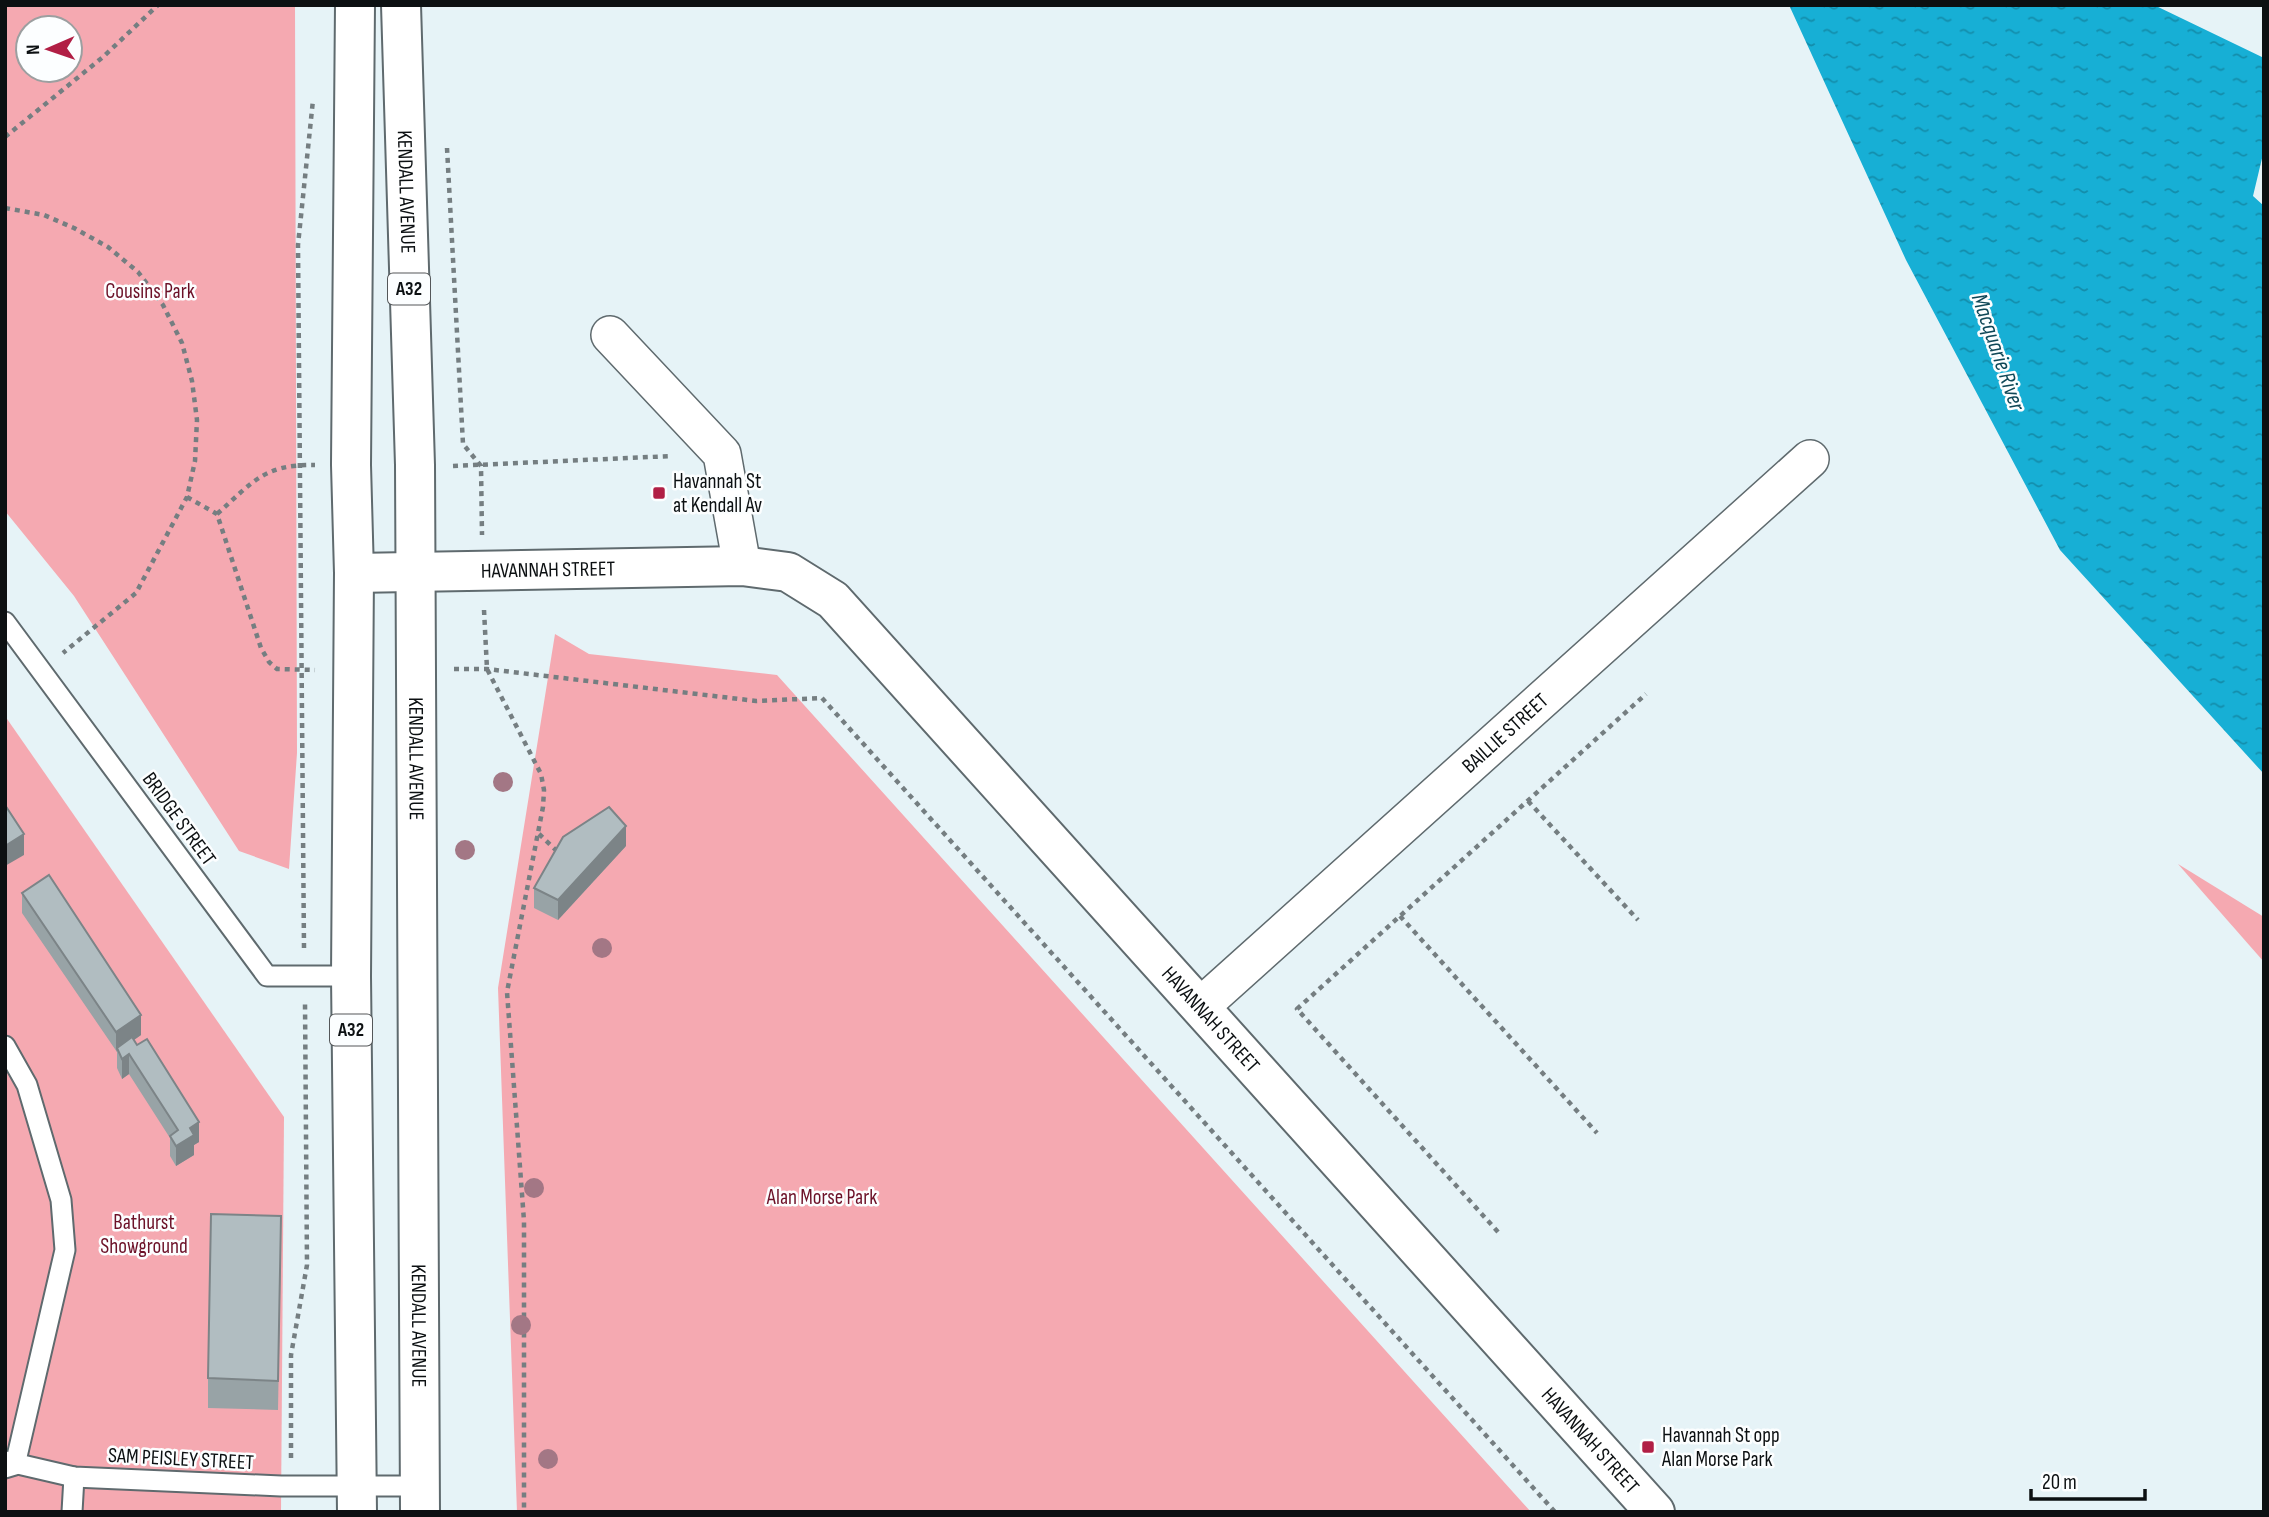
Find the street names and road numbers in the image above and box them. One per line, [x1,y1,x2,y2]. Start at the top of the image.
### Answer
street label: KENDALL AVENUE [392,130,421,254]
road number: A32 [388,274,430,304]
street label: HAVANNAH STREET [481,556,616,583]
street label: BAILLIE STREET [1457,688,1554,778]
street label: KENDALL AVENUE [404,697,429,820]
street label: BRIDGE STREET [137,768,221,871]
street label: HAVANNAH STREET [1157,961,1266,1078]
road number: A32 [330,1014,372,1046]
street label: KENDALL AVENUE [406,1264,432,1387]
street label: HAVANNAH STREET [1536,1382,1645,1499]
street label: SAM PEISLEY STREET [107,1443,255,1475]

